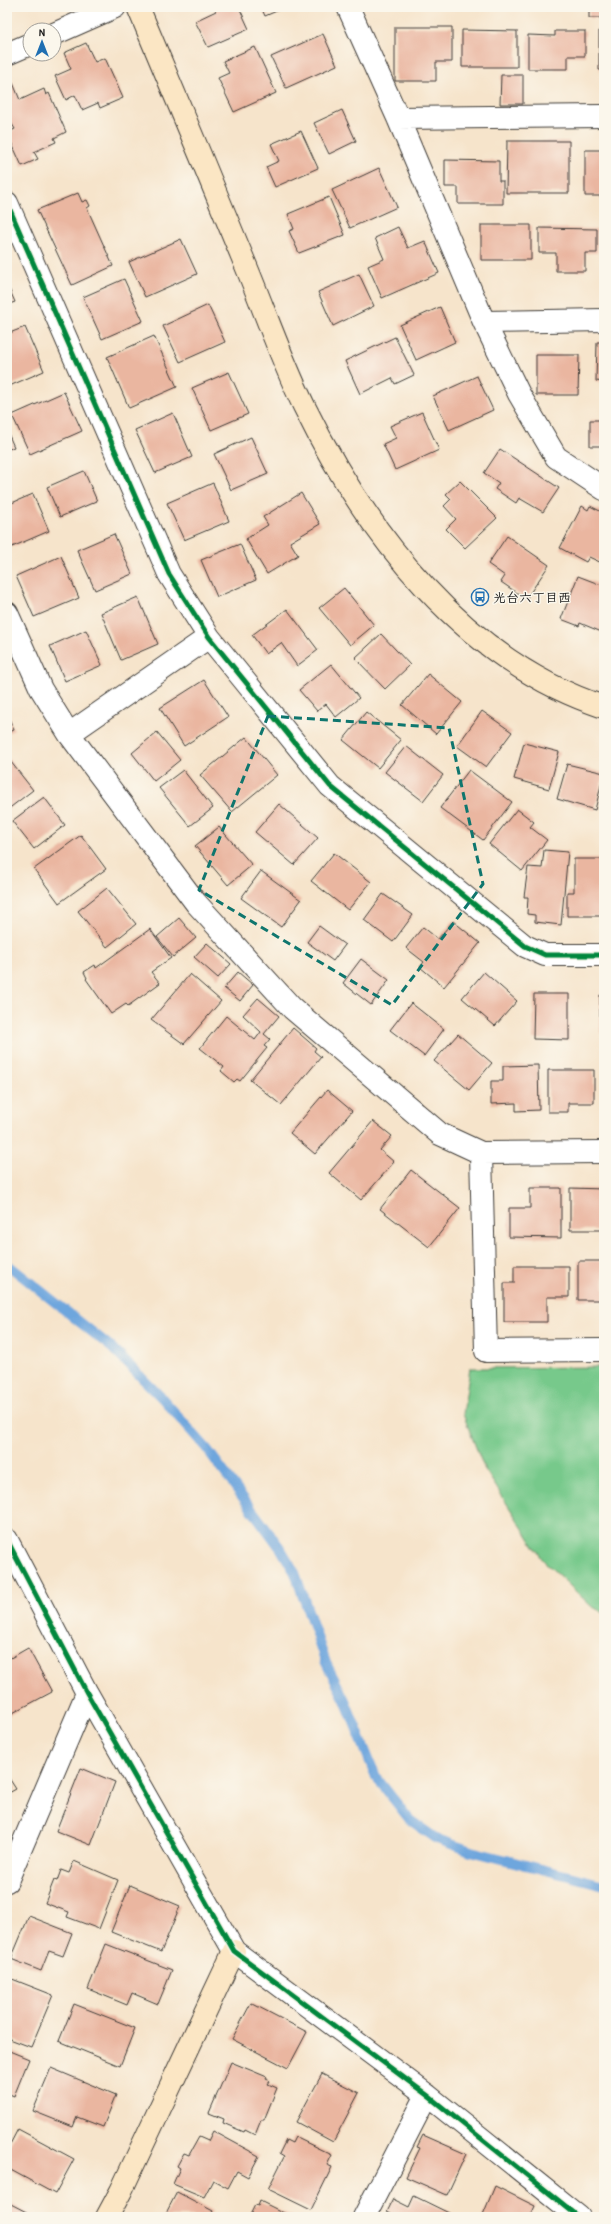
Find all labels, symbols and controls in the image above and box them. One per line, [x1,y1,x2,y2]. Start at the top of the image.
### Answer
north arrow [22,22,62,62]
text: N [39,25,45,39]
bus stop icon: 光台六丁目西 [470,587,490,607]
place label: 光台六丁目西 [493,588,571,606]

